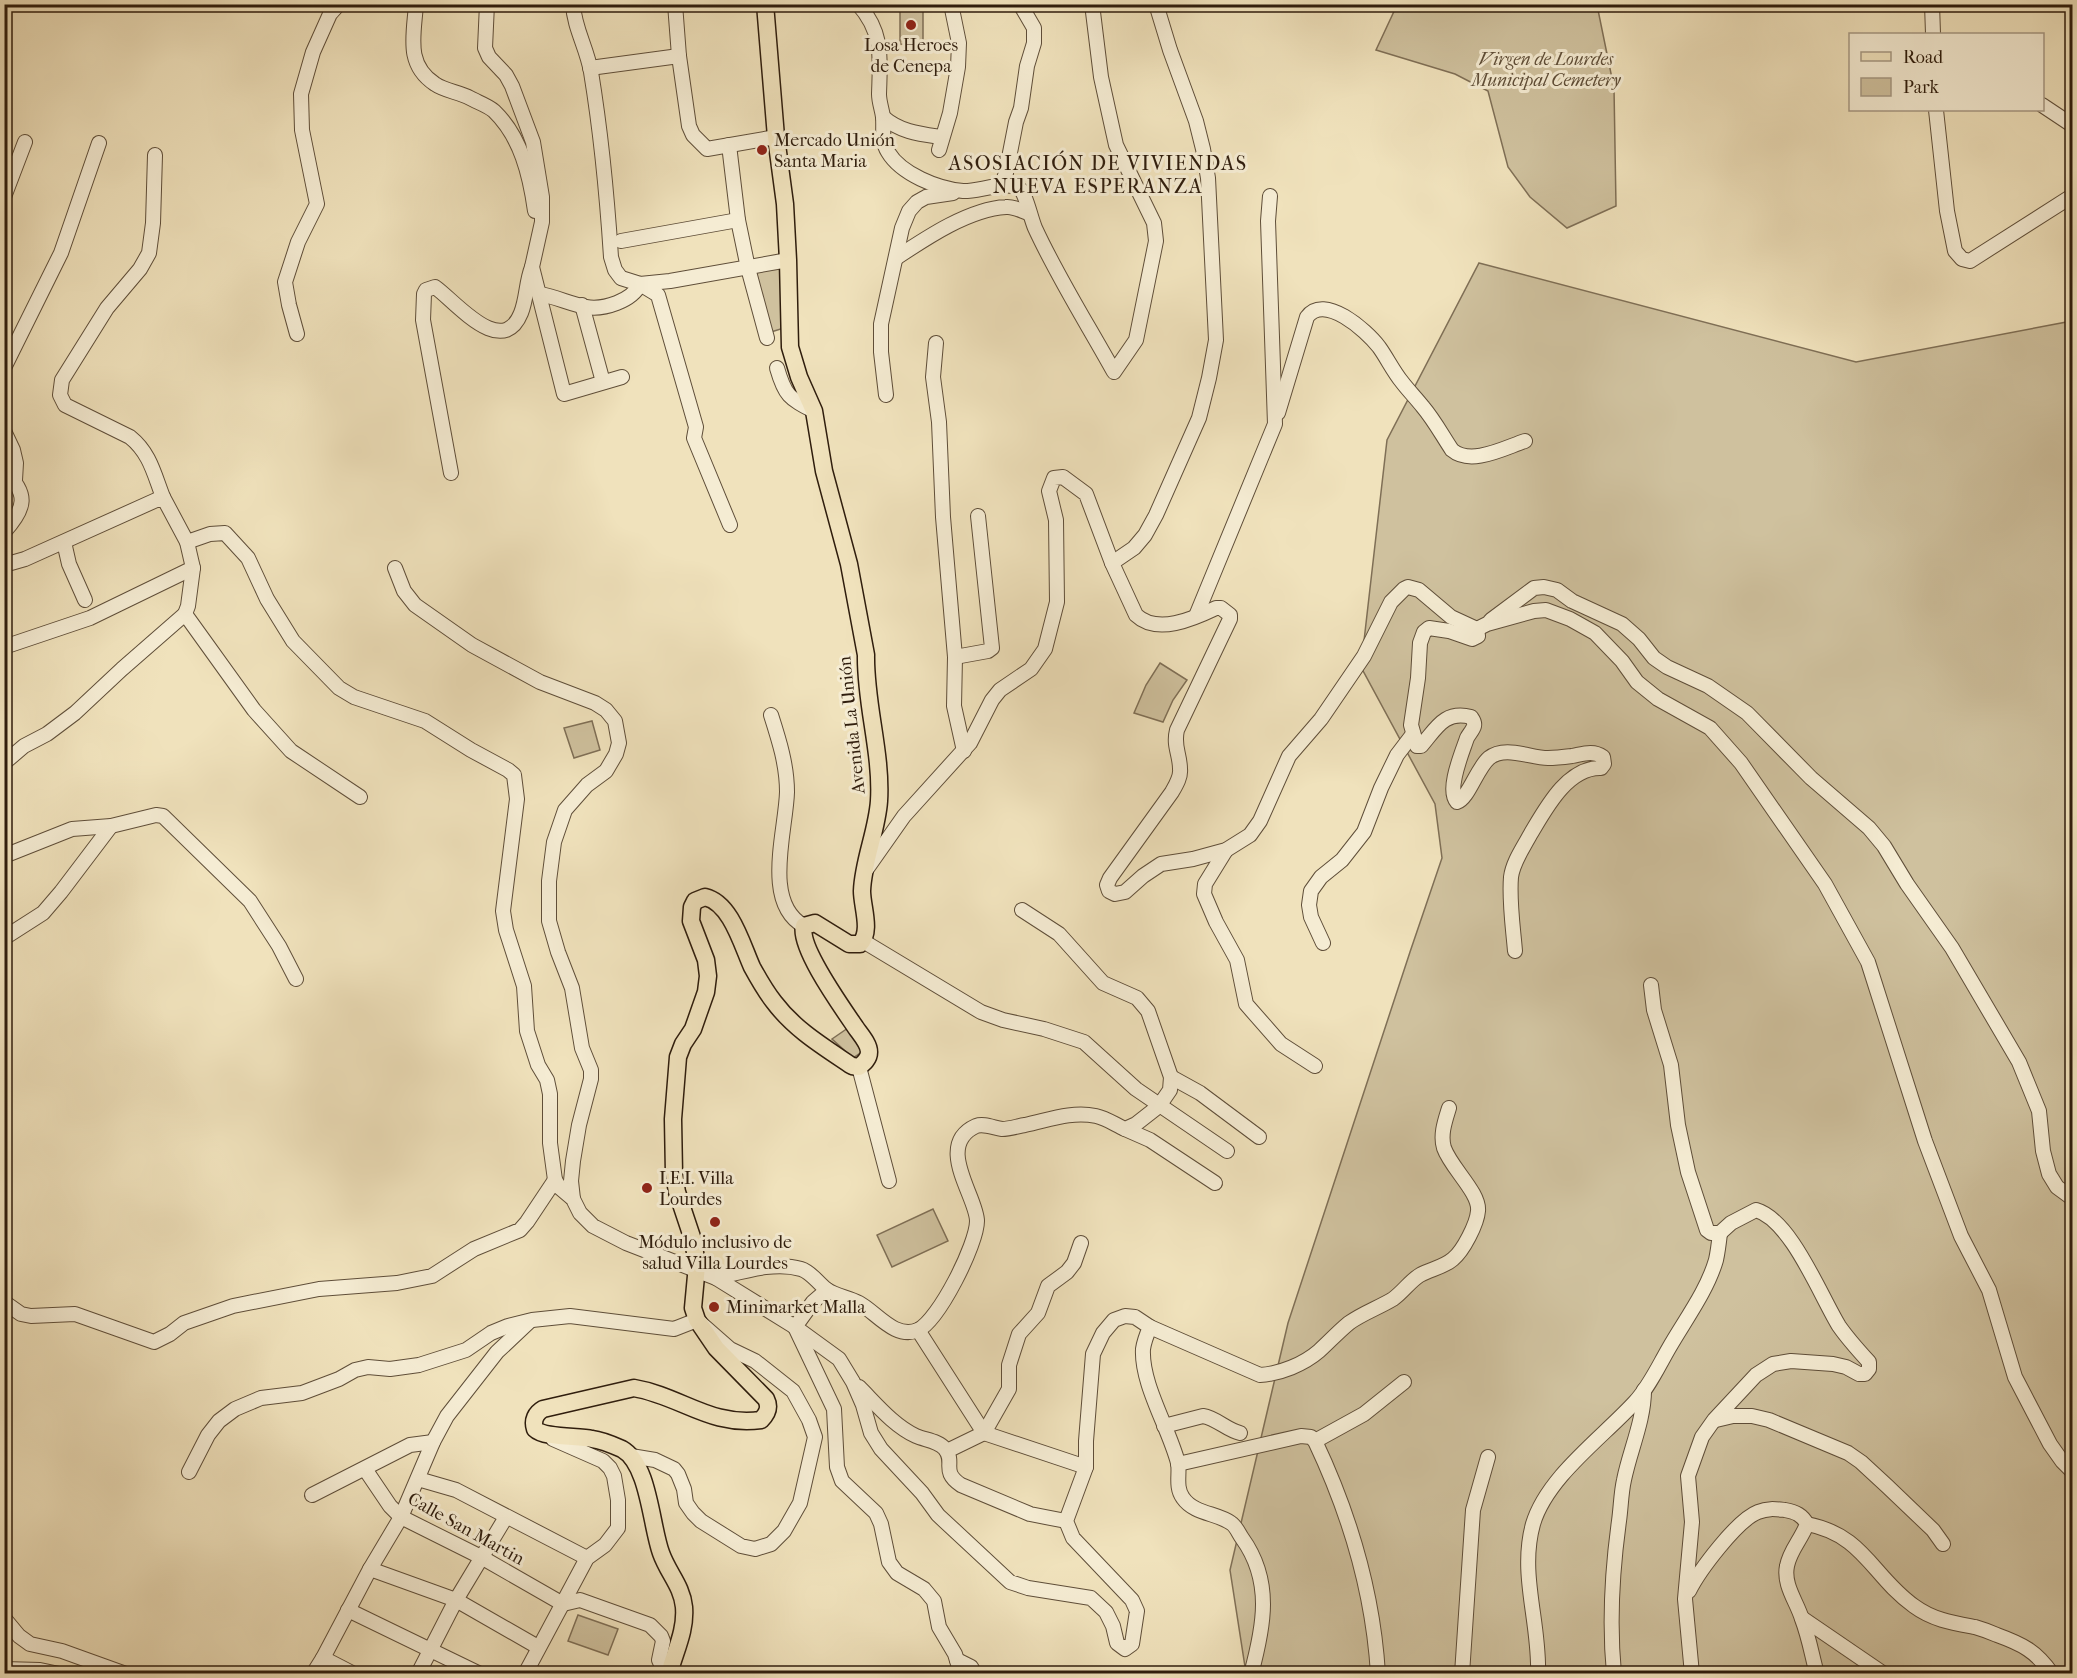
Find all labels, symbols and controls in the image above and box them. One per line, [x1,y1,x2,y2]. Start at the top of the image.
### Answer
marker: Losa Heroes de Cenepa [904,18,918,32]
legend [1849,33,2044,111]
place label: Losa Heroes de Cenepa [864,35,958,77]
text: Road [1903,47,1943,68]
park label: Virgen de Lourdes Municipal Cemetery [1469,49,1621,91]
text: Park [1903,77,1940,98]
place label: Mercado Unión Santa Maria [774,130,895,172]
marker: Mercado Unión Santa Maria [755,143,769,157]
district label: ASOSIACIÓN DE VIVIENDAS NUEVA ESPERANZA [947,150,1248,198]
street label: Avenida La Unión [834,654,870,796]
place label: I.E.I. Villa Lourdes [659,1168,734,1210]
marker: I.E.I. Villa Lourdes [640,1181,654,1195]
marker: Módulo inclusivo de salud Villa Lourdes [708,1215,722,1229]
place label: Módulo inclusivo de salud Villa Lourdes [638,1232,792,1274]
place label: Minimarket Malla [726,1297,866,1318]
marker: Minimarket Malla [707,1300,721,1314]
street label: Calle San Martin [404,1488,528,1570]

